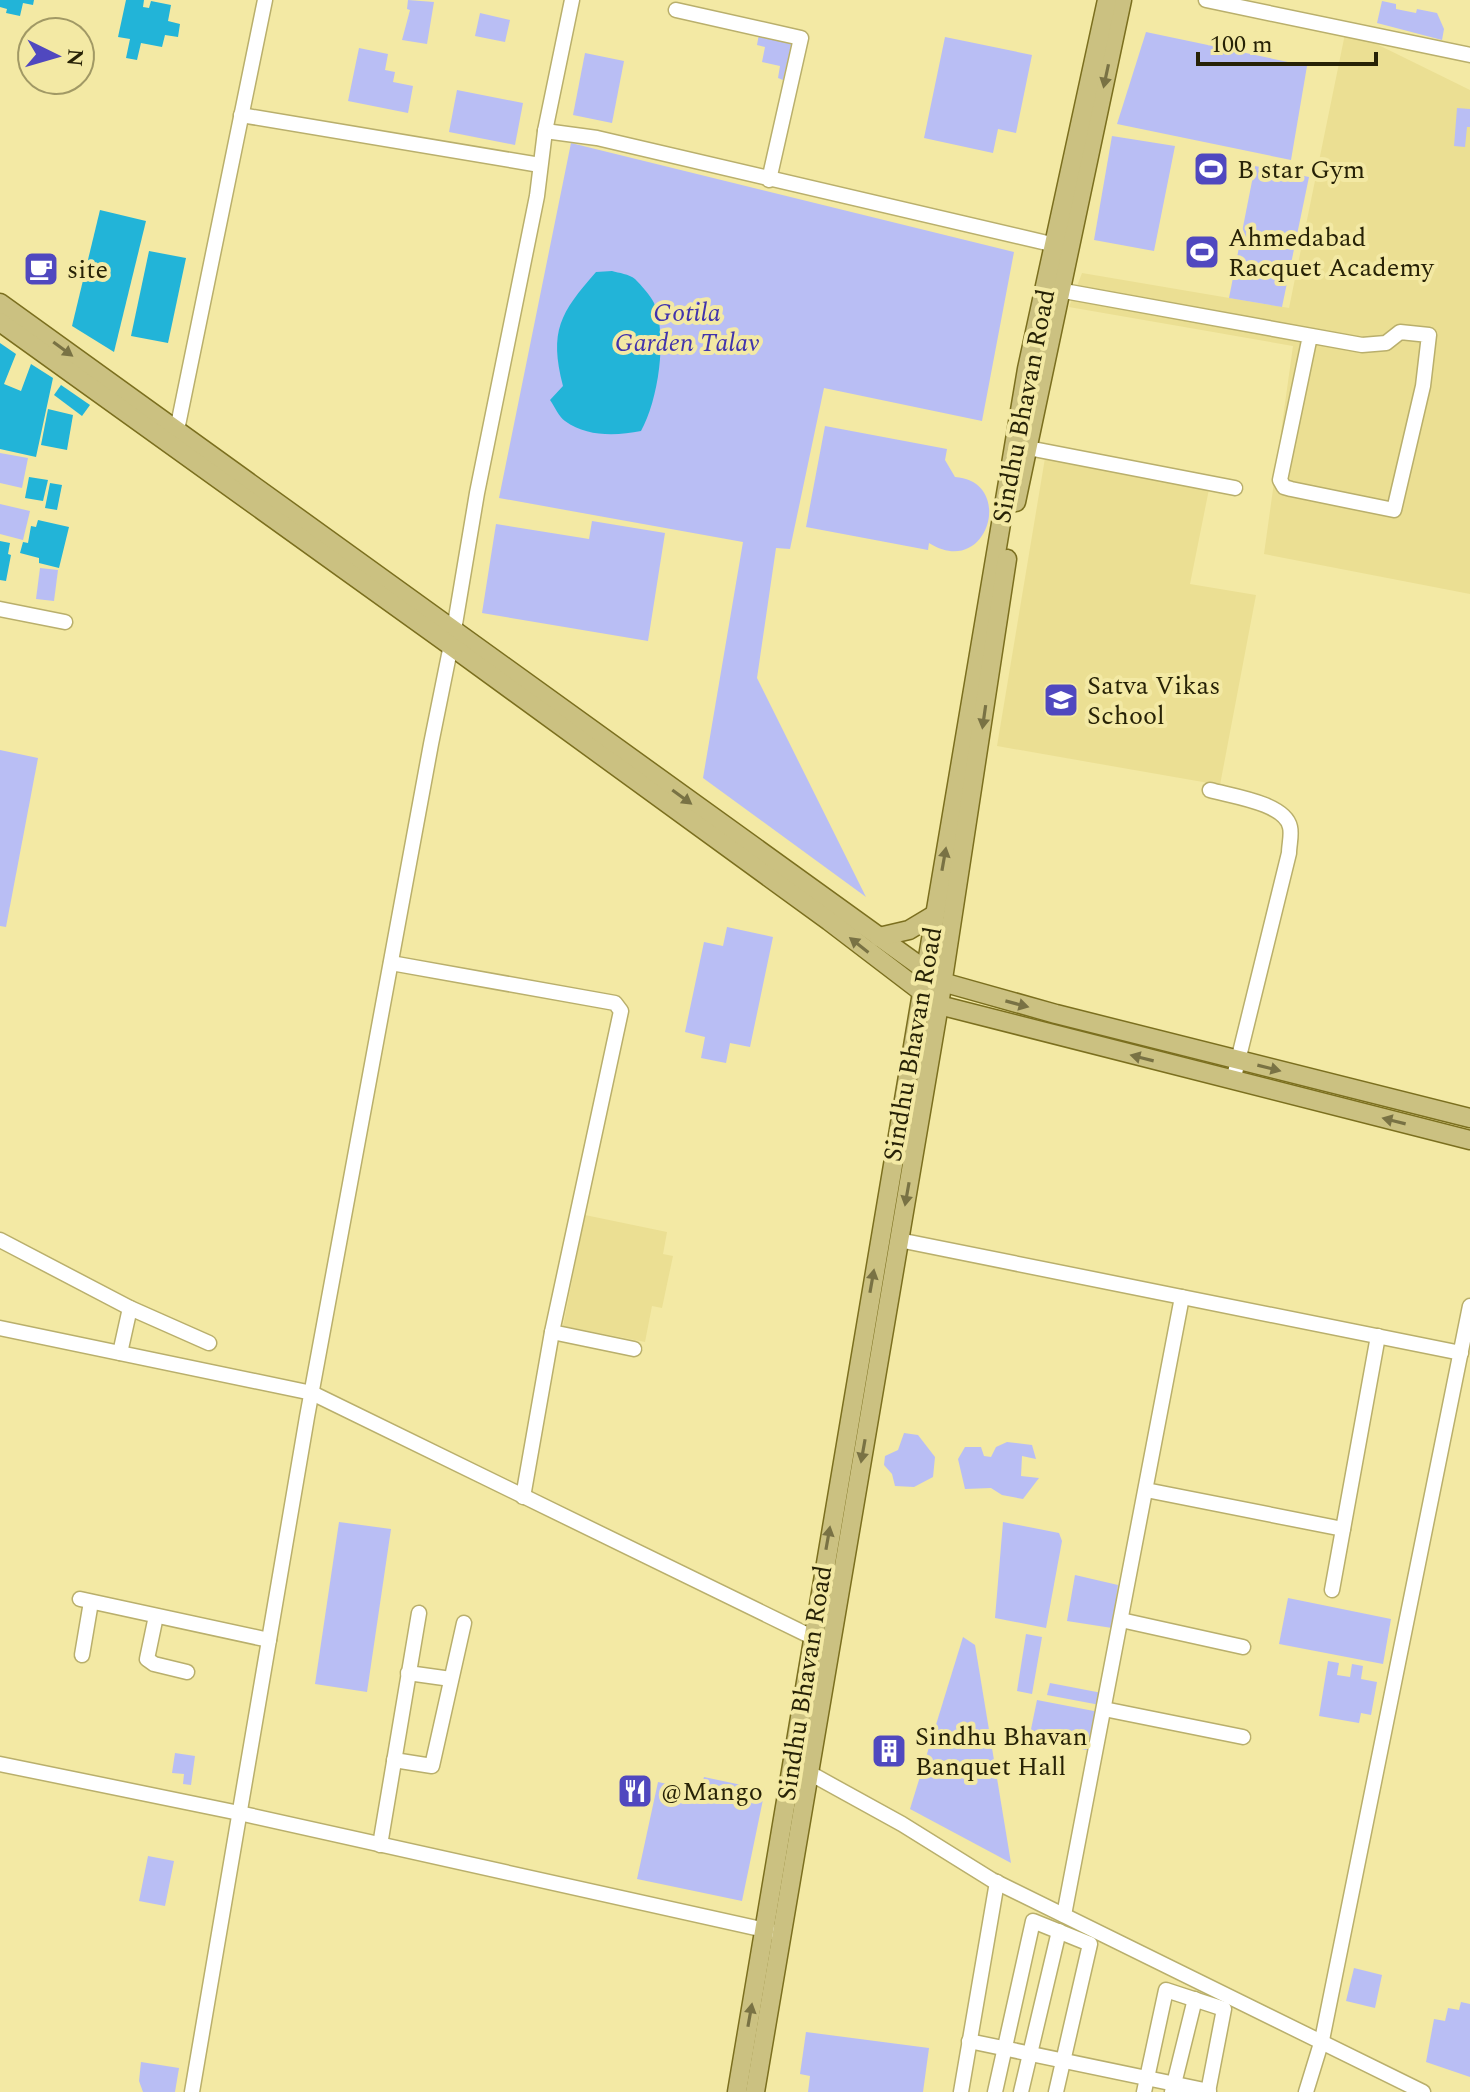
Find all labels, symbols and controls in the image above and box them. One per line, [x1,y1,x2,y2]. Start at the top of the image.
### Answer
north arrow [16,16,96,96]
scale bar [1198,16,1376,66]
text: 100 m [1210,27,1273,63]
text: N [57,47,92,68]
one-way arrow [1099,64,1112,89]
sports icon: B star Gym [1192,150,1230,188]
place label: B star Gym [1237,150,1365,190]
place label: Ahmedabad Racquet Academy [1228,218,1435,288]
sports icon: Ahmedabad Racquet Academy [1183,233,1221,271]
cafe icon: site [22,250,60,288]
place label: site [67,250,108,290]
street label: Sindhu Bhavan Road [982,286,1066,527]
park label: Gotila Garden Talav [615,293,760,363]
one-way arrow [53,341,74,356]
place label: Satva Vikas School [1087,666,1220,736]
school or university icon: Satva Vikas School [1042,681,1080,719]
one-way arrow [977,704,990,729]
one-way arrow [672,788,693,804]
one-way arrow [938,846,950,871]
street label: Sindhu Bhavan Road [873,924,953,1165]
one-way arrow [849,937,869,953]
one-way arrow [1005,998,1030,1011]
one-way arrow [1130,1051,1155,1063]
one-way arrow [1257,1062,1282,1075]
one-way arrow [1382,1115,1407,1127]
one-way arrow [900,1182,912,1207]
one-way arrow [866,1268,879,1293]
one-way arrow [857,1438,869,1463]
one-way arrow [823,1525,835,1550]
street label: Sindhu Bhavan Road [767,1563,843,1804]
place label: Sindhu Bhavan Banquet Hall [915,1717,1088,1787]
building icon: Sindhu Bhavan Banquet Hall [870,1732,908,1770]
restaurant icon: @Mango [616,1772,654,1810]
place label: @Mango [661,1772,763,1812]
one-way arrow [744,2002,756,2027]

